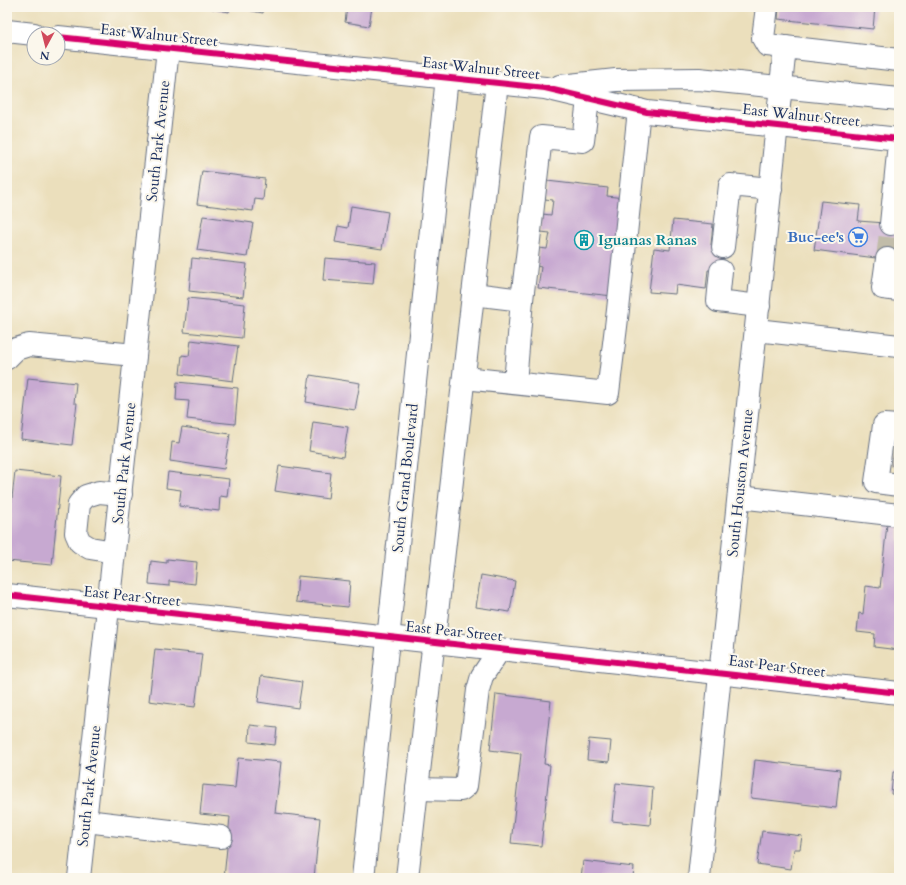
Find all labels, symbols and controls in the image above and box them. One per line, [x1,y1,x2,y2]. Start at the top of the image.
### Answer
street label: East Walnut Street [99,19,219,51]
north arrow [26,26,66,66]
text: N [39,47,50,63]
street label: East Walnut Street [421,52,541,84]
street label: South Park Avenue [142,79,174,203]
street label: East Walnut Street [741,99,861,131]
supermarket icon: Buc-ee's [847,226,869,248]
place label: Buc-ee's [787,227,844,247]
building icon: Iguanas Ranas [573,229,595,251]
place label: Iguanas Ranas [598,230,697,250]
street label: South Park Avenue [108,401,140,525]
street label: South Grand Boulevard [387,402,423,554]
street label: South Houston Avenue [722,408,758,558]
street label: East Pear Street [83,581,182,611]
street label: East Pear Street [405,616,504,646]
street label: East Pear Street [728,650,827,682]
street label: South Park Avenue [73,724,105,848]

